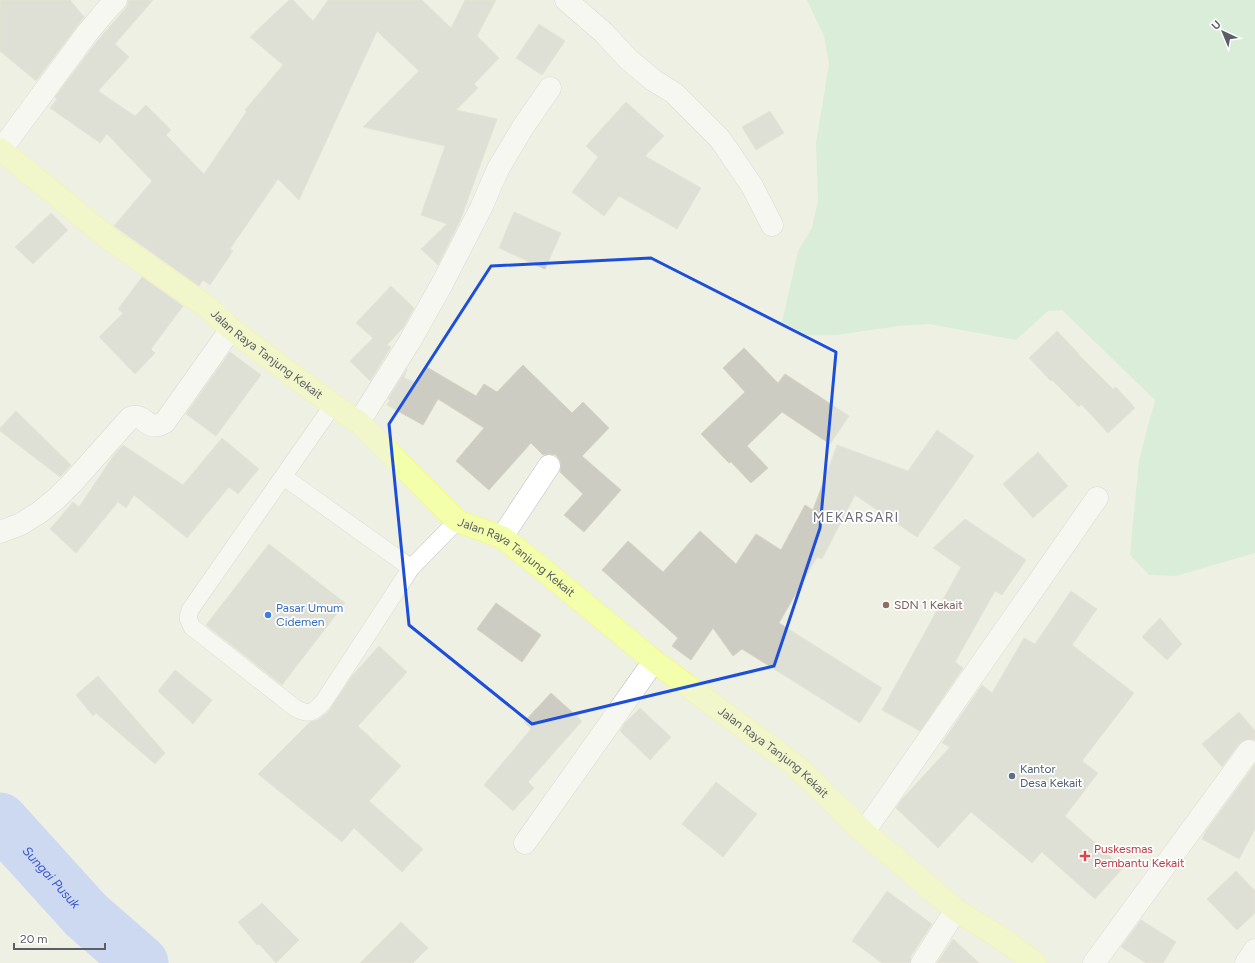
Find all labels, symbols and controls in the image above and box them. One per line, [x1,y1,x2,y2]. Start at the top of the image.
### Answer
north arrow [1203,12,1243,52]
text: U [1209,18,1224,33]
street label: Jalan Raya Tanjung Kekait [208,307,326,402]
district label: MEKARSARI [813,509,899,526]
street label: Jalan Raya Tanjung Kekait [456,515,578,600]
place label: SDN 1 Kekait [894,598,963,612]
marker: SDN 1 Kekait [881,600,891,610]
place label: Pasar Umum Cidemen [276,601,343,629]
marker: Pasar Umum Cidemen [263,610,273,620]
street label: Jalan Raya Tanjung Kekait [715,704,832,801]
place label: Kantor Desa Kekait [1020,762,1083,790]
marker: Kantor Desa Kekait [1007,771,1017,781]
place label: Puskesmas Pembantu Kekait [1094,842,1185,870]
water label: Sungai Pusuk [20,843,84,912]
marker: Puskesmas Pembantu Kekait [1079,850,1091,862]
scale bar [14,925,105,951]
text: 20 m [20,932,48,946]

